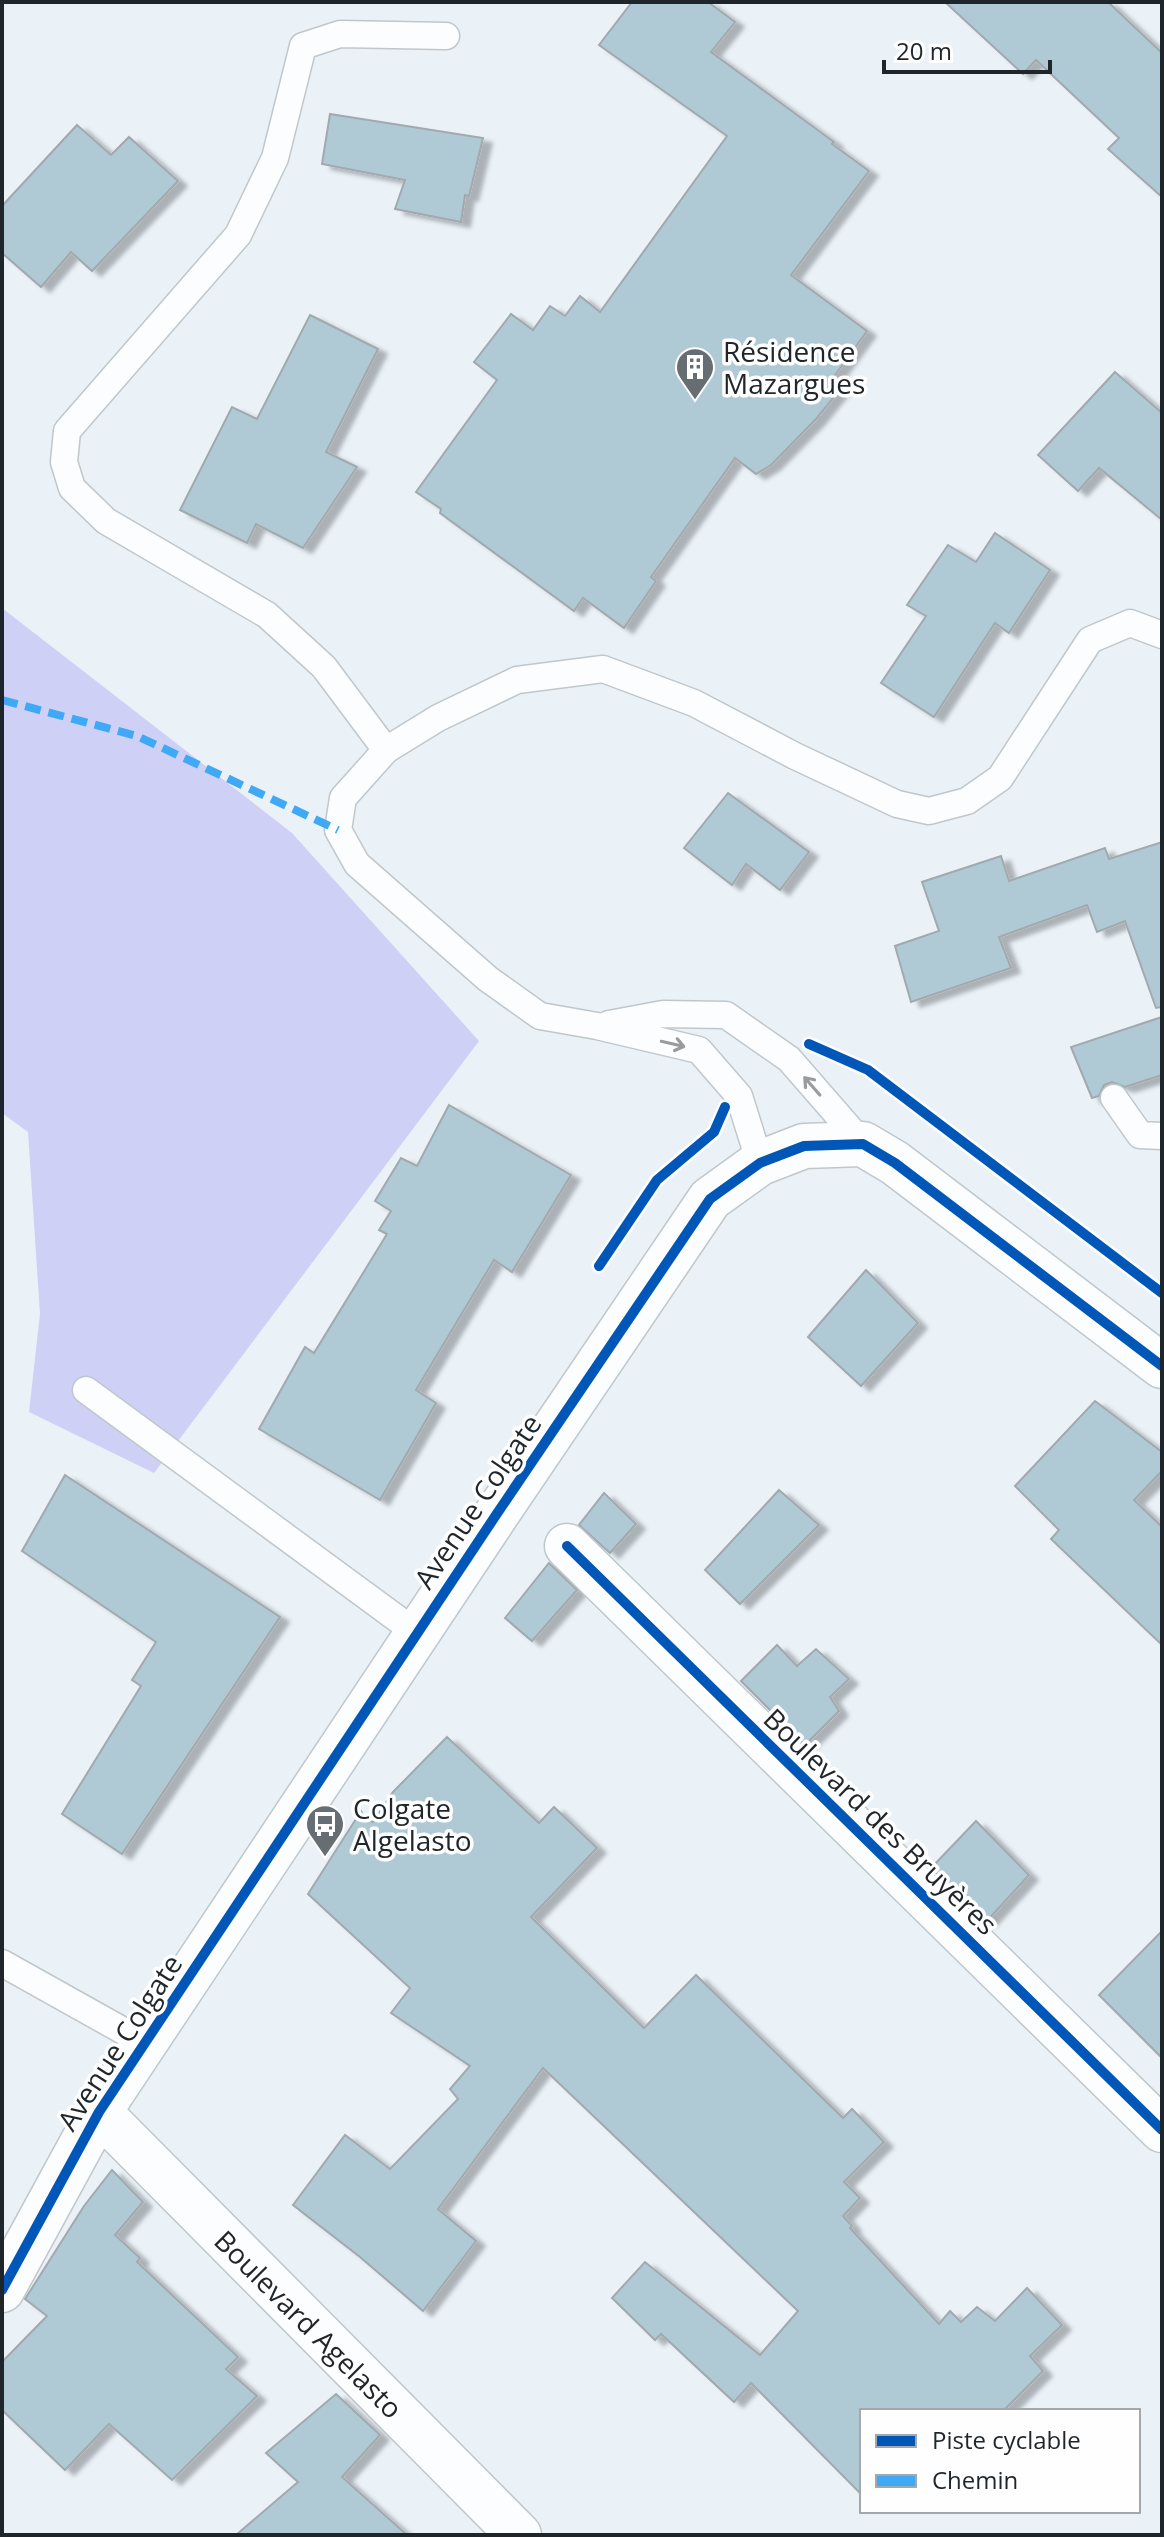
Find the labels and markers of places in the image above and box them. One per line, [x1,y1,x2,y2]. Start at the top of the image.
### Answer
place label: Résidence Mazargues [723,332,865,402]
building icon: Résidence Mazargues [674,346,716,401]
place label: Colgate Algelasto [353,1789,472,1859]
bus stop icon: Colgate Algelasto [304,1803,346,1858]

